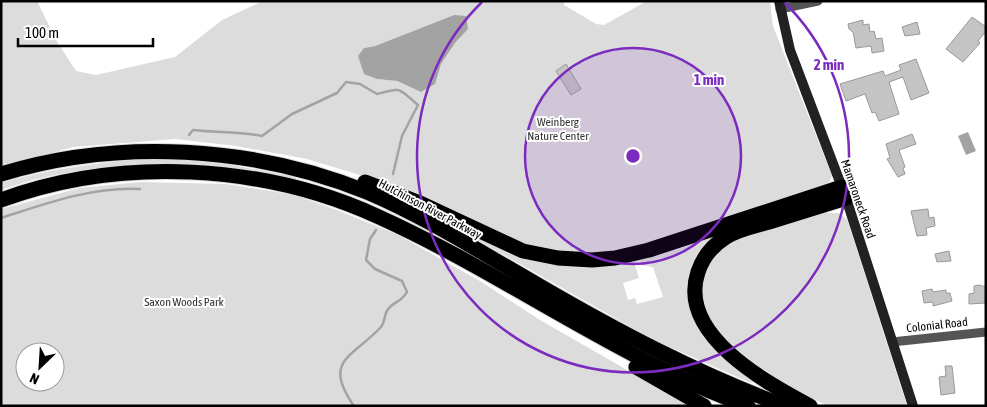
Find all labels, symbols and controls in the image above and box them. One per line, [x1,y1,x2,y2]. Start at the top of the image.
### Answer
scale bar [18,15,152,47]
text: 100 m [25,24,59,41]
text: 2 min [814,56,844,73]
text: 1 min [694,71,724,88]
park label: Weinberg Nature Center [527,115,589,143]
centre of rings [624,147,642,165]
street label: Mamaroneck Road [838,158,878,240]
street label: Hutchinson River Parkway [376,176,484,242]
park label: Saxon Woods Park [144,295,225,309]
street label: Colonial Road [906,315,968,335]
north arrow [15,342,65,392]
text: N [27,370,42,388]

